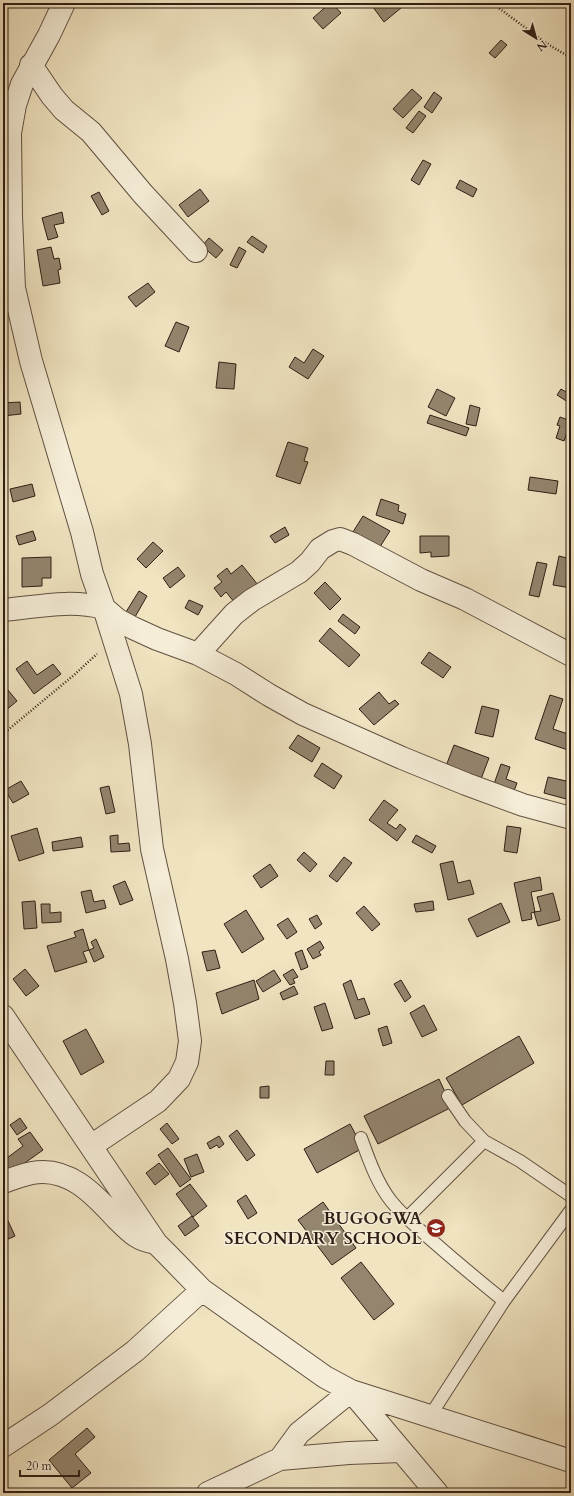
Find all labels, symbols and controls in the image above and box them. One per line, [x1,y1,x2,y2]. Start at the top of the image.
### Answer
north arrow [516,18,556,58]
text: N [533,37,550,55]
place label: BUGOGWA SECONDARY SCHOOL [224,1207,422,1250]
school or university icon: BUGOGWA SECONDARY SCHOOL [425,1217,447,1239]
scale bar [20,1452,79,1478]
text: 20 m [26,1458,53,1474]

